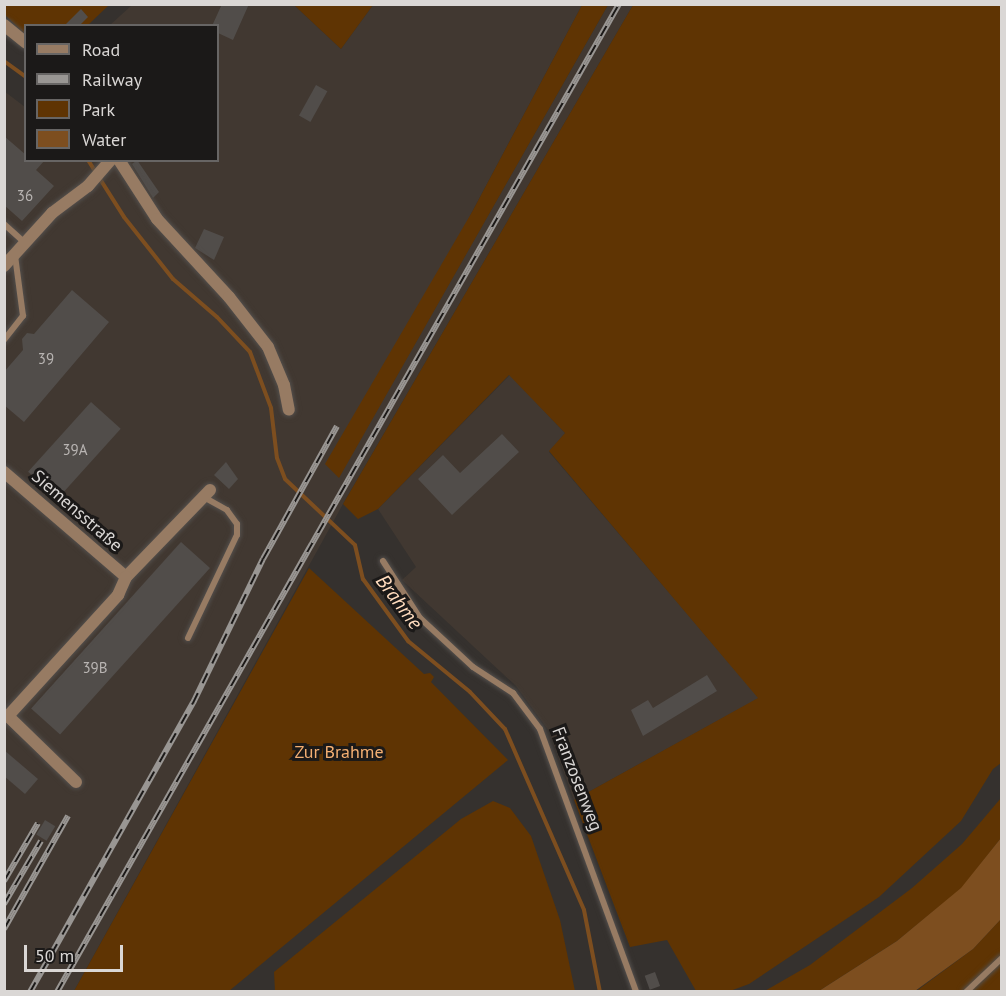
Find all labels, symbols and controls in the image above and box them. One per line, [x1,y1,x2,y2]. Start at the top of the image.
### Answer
legend [24,24,219,162]
text: Road [82,38,120,61]
text: Railway [82,68,142,91]
text: Park [82,98,115,121]
text: Water [82,128,126,151]
house number: 36 [17,187,33,205]
house number: 39 [38,350,54,368]
house number: 39A [62,441,88,459]
street label: Siemensstraße [27,466,127,556]
water label: Brahme [371,570,427,634]
house number: 39B [82,659,108,677]
street label: Franzosenweg [547,724,607,834]
park label: Zur Brahme [294,741,384,763]
scale bar [27,933,126,971]
text: 50 m [35,944,74,967]

